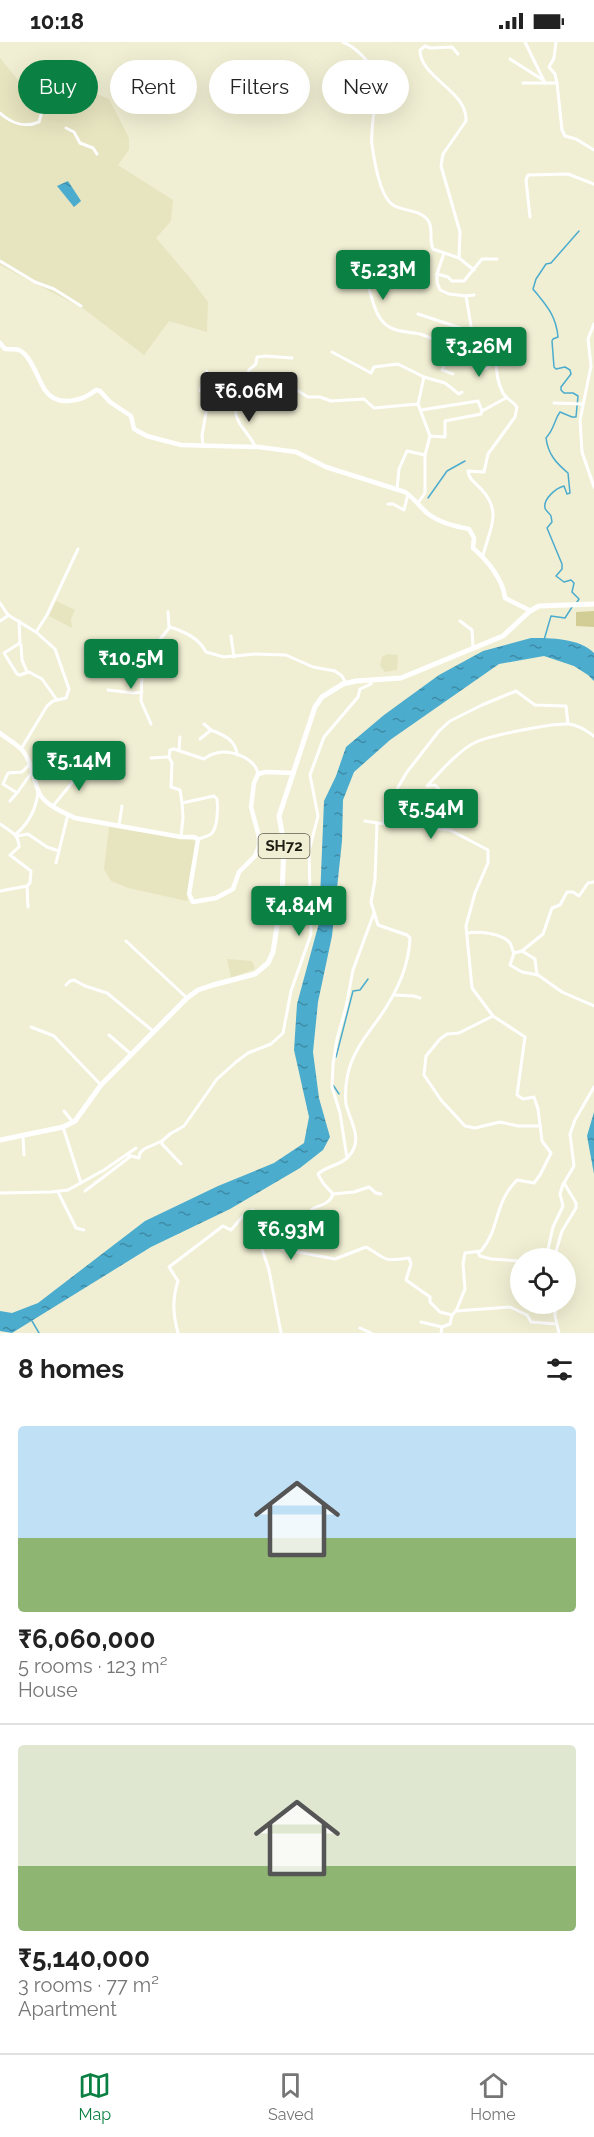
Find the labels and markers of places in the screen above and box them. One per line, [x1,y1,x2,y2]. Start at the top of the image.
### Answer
pin: ₹5.23M [334,250,432,301]
pin: ₹3.26M [430,327,528,378]
pin: ₹6.06M [200,372,298,423]
pin: ₹10.5M [82,639,180,690]
pin: ₹5.14M [30,741,128,792]
pin: ₹5.54M [382,789,480,840]
pin: ₹4.84M [250,886,348,937]
pin: ₹6.93M [242,1210,340,1261]

